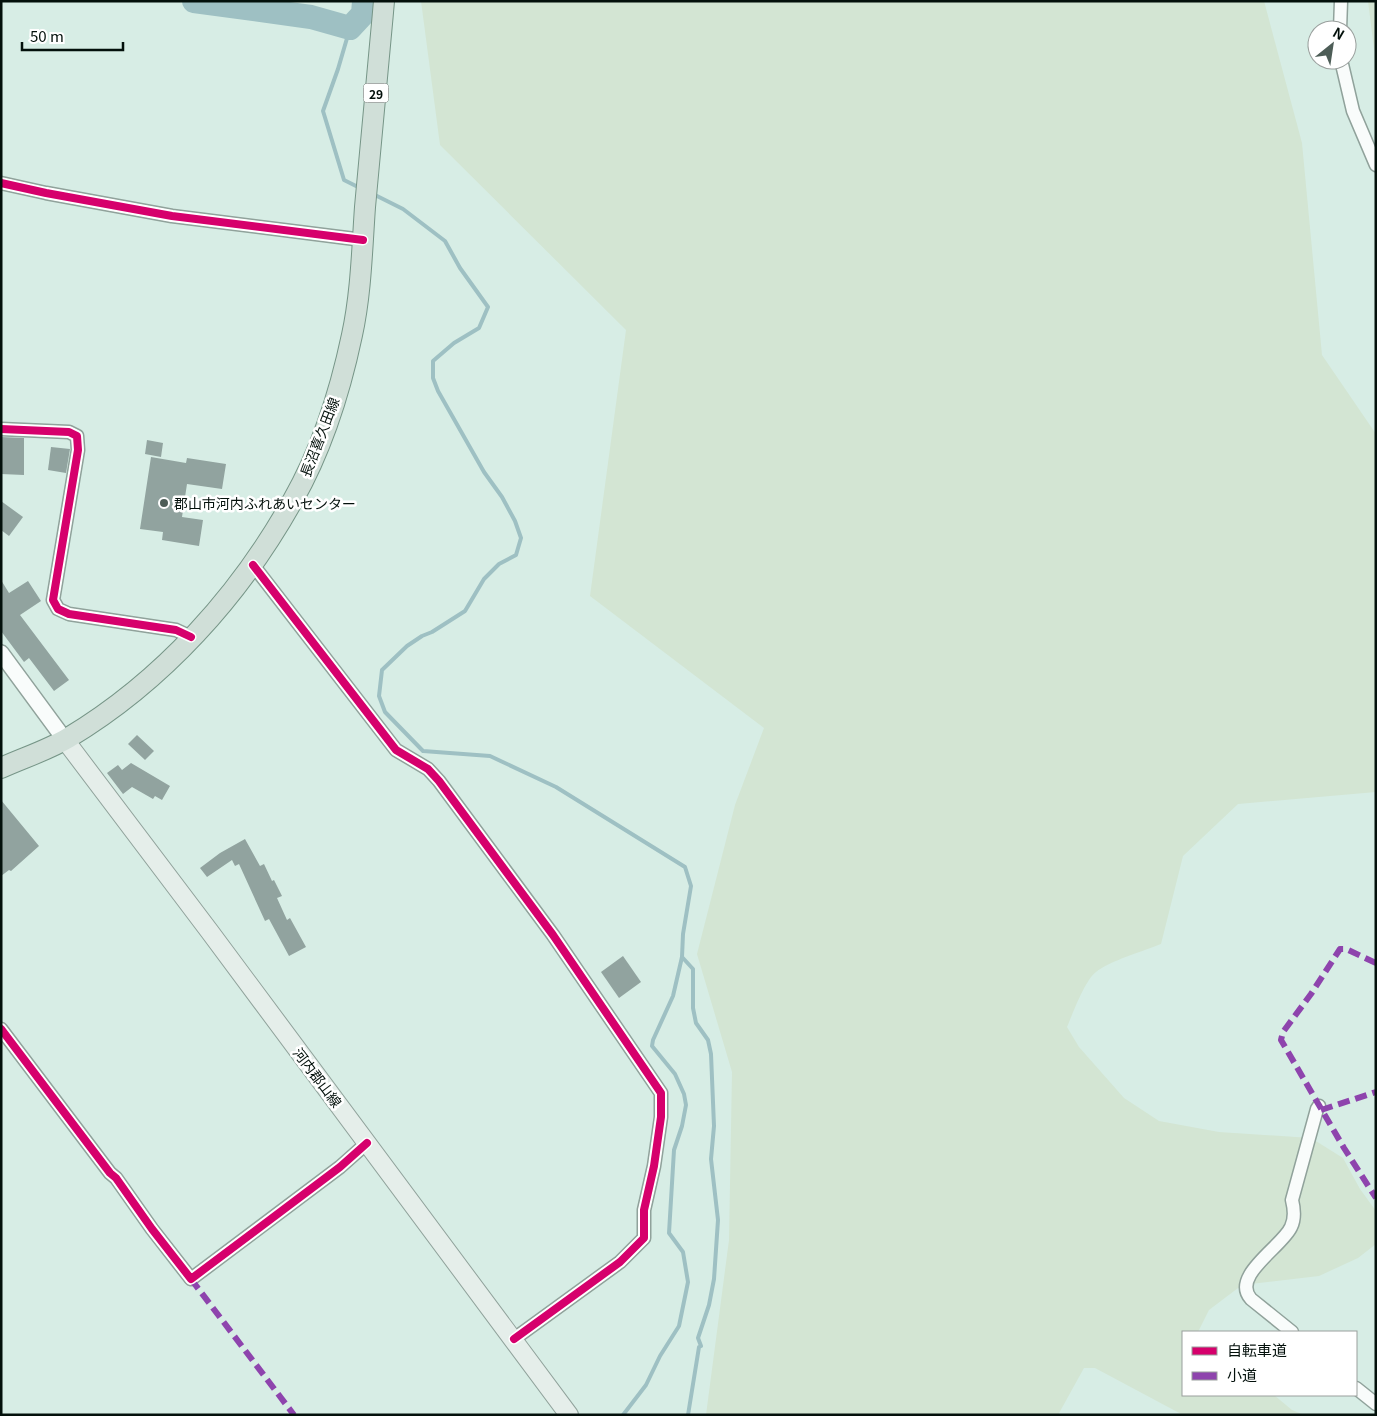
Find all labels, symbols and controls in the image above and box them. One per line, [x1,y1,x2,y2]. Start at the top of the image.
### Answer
scale bar [22,20,124,52]
north arrow [1307,20,1357,70]
text: N [1329,22,1349,44]
text: 50 m [30,25,64,46]
road number: 29 [364,84,388,102]
street label: 長沼喜久田線 [295,394,343,480]
place label: 郡山市河内ふれあいセンター [174,493,356,513]
marker: 郡山市河内ふれあいセンター [158,497,170,509]
street label: 河内郡山線 [289,1043,347,1111]
legend [1182,1331,1357,1396]
text: 自転車道 [1227,1339,1287,1360]
text: 小道 [1227,1364,1257,1385]

